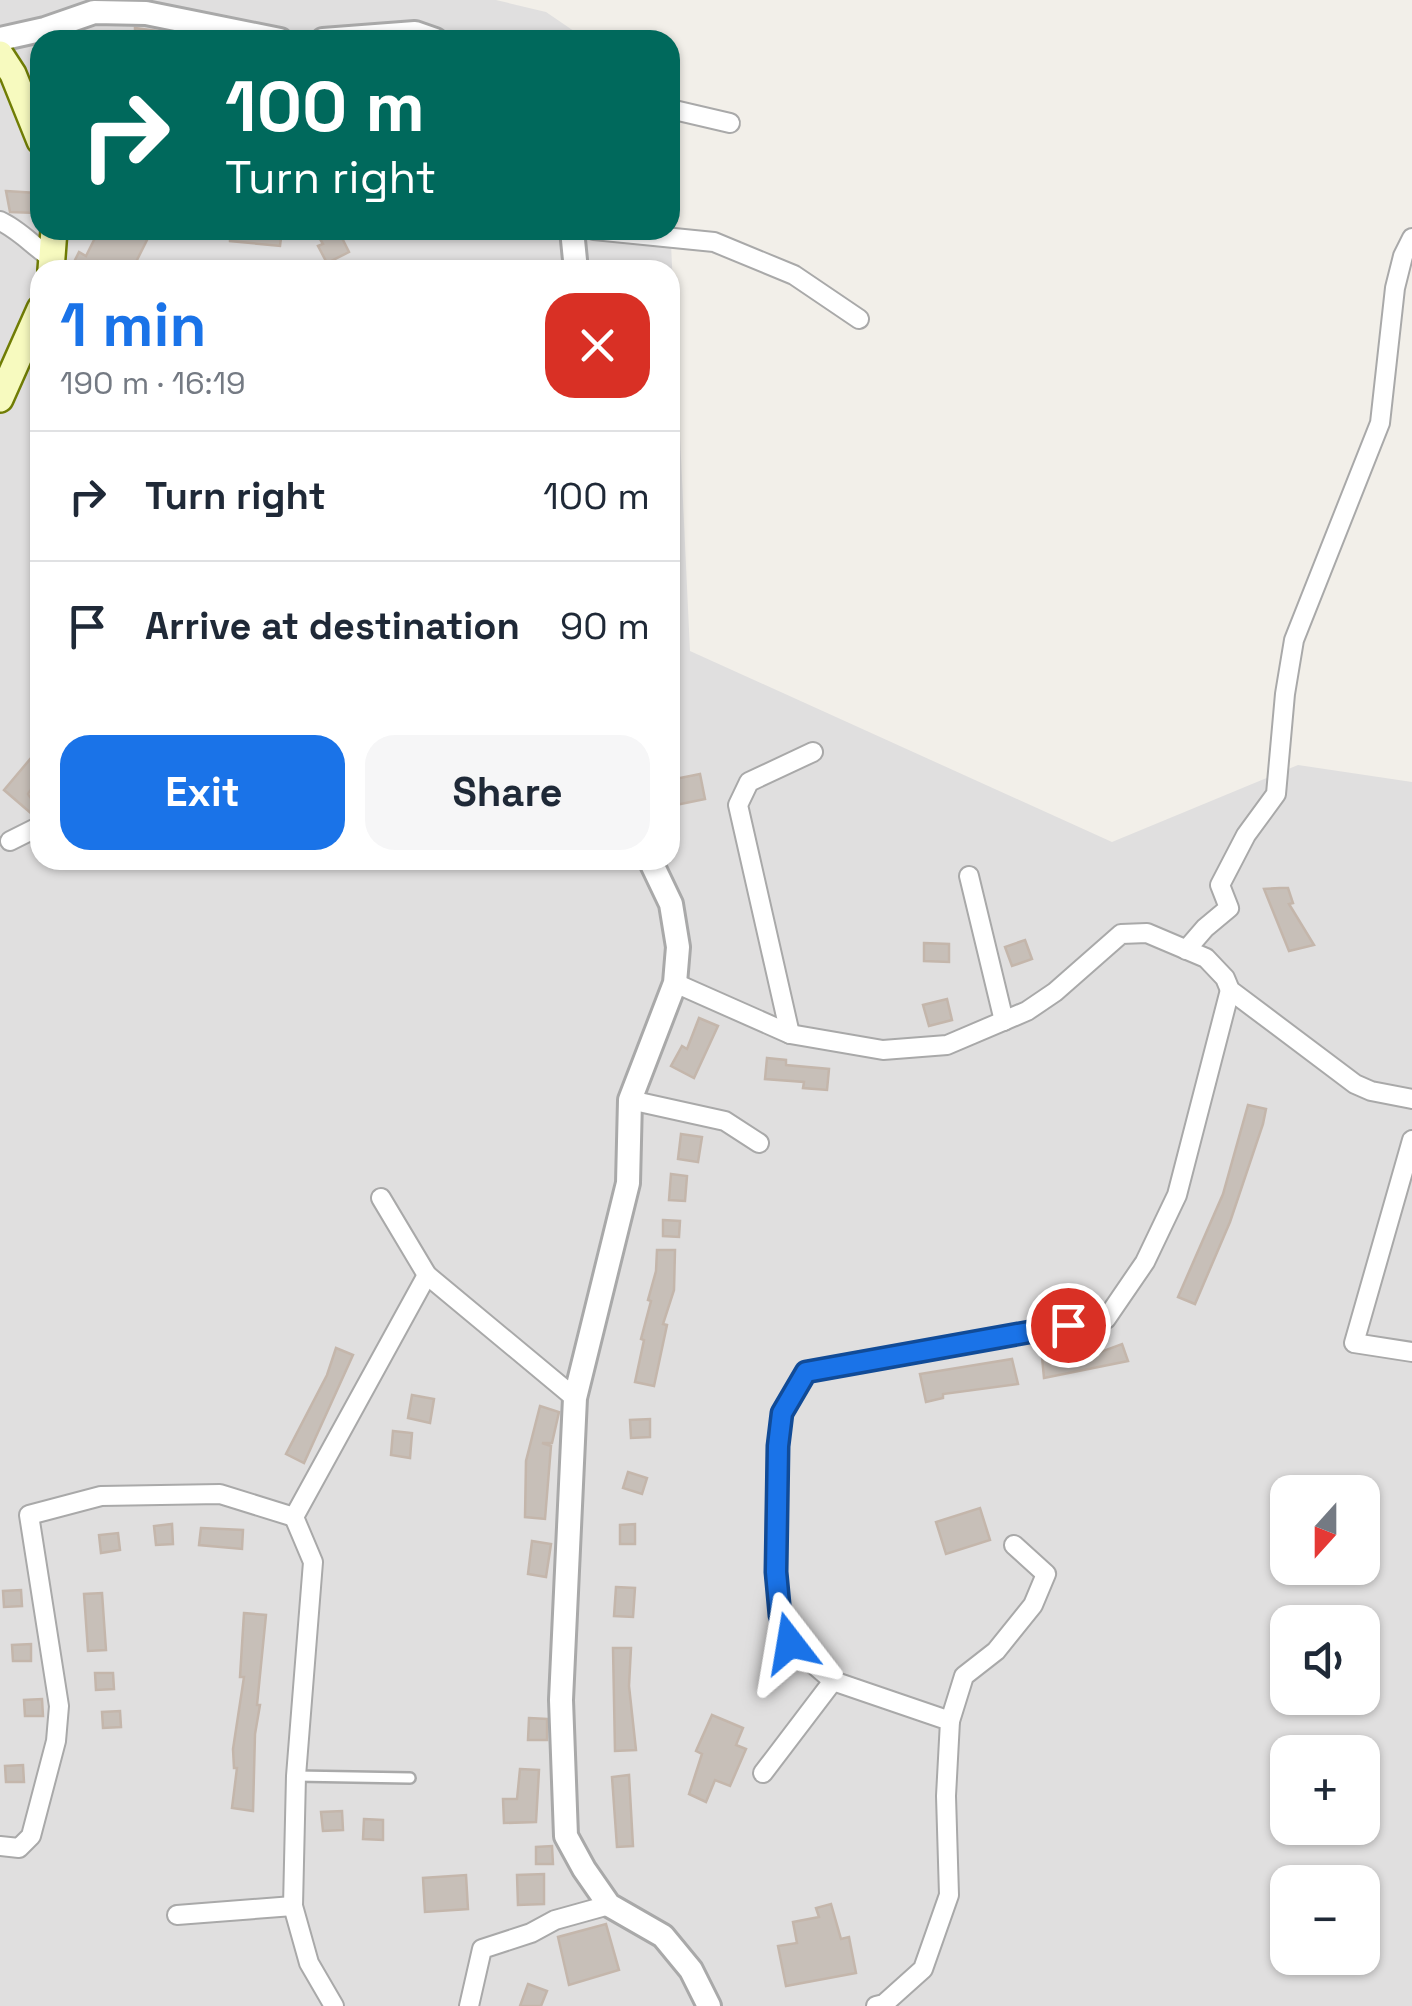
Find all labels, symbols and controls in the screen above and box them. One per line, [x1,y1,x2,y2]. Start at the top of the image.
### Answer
text: 100 m [225,62,425,151]
icon: right [60,70,190,200]
text: Turn right [225,149,436,206]
text: 1 min [60,287,207,364]
button: close [545,293,650,398]
text: 190 m · 16:19 [60,363,246,403]
icon: right [60,469,115,524]
text: Turn right [145,472,326,520]
text: 100 m [543,472,650,520]
icon: arrive [60,599,115,654]
text: Arrive at destination [145,602,520,650]
text: 90 m [560,602,650,650]
button: Exit [60,735,345,850]
button: Share [365,735,650,850]
pin [1026,1283,1111,1368]
icon: arrive [1041,1298,1096,1353]
north arrow [1270,1475,1380,1585]
map controls [1270,1475,1380,1975]
position arrow [738,1591,842,1695]
button: sound [1270,1605,1380,1715]
button: + [1270,1735,1380,1845]
button: − [1270,1865,1380,1975]

